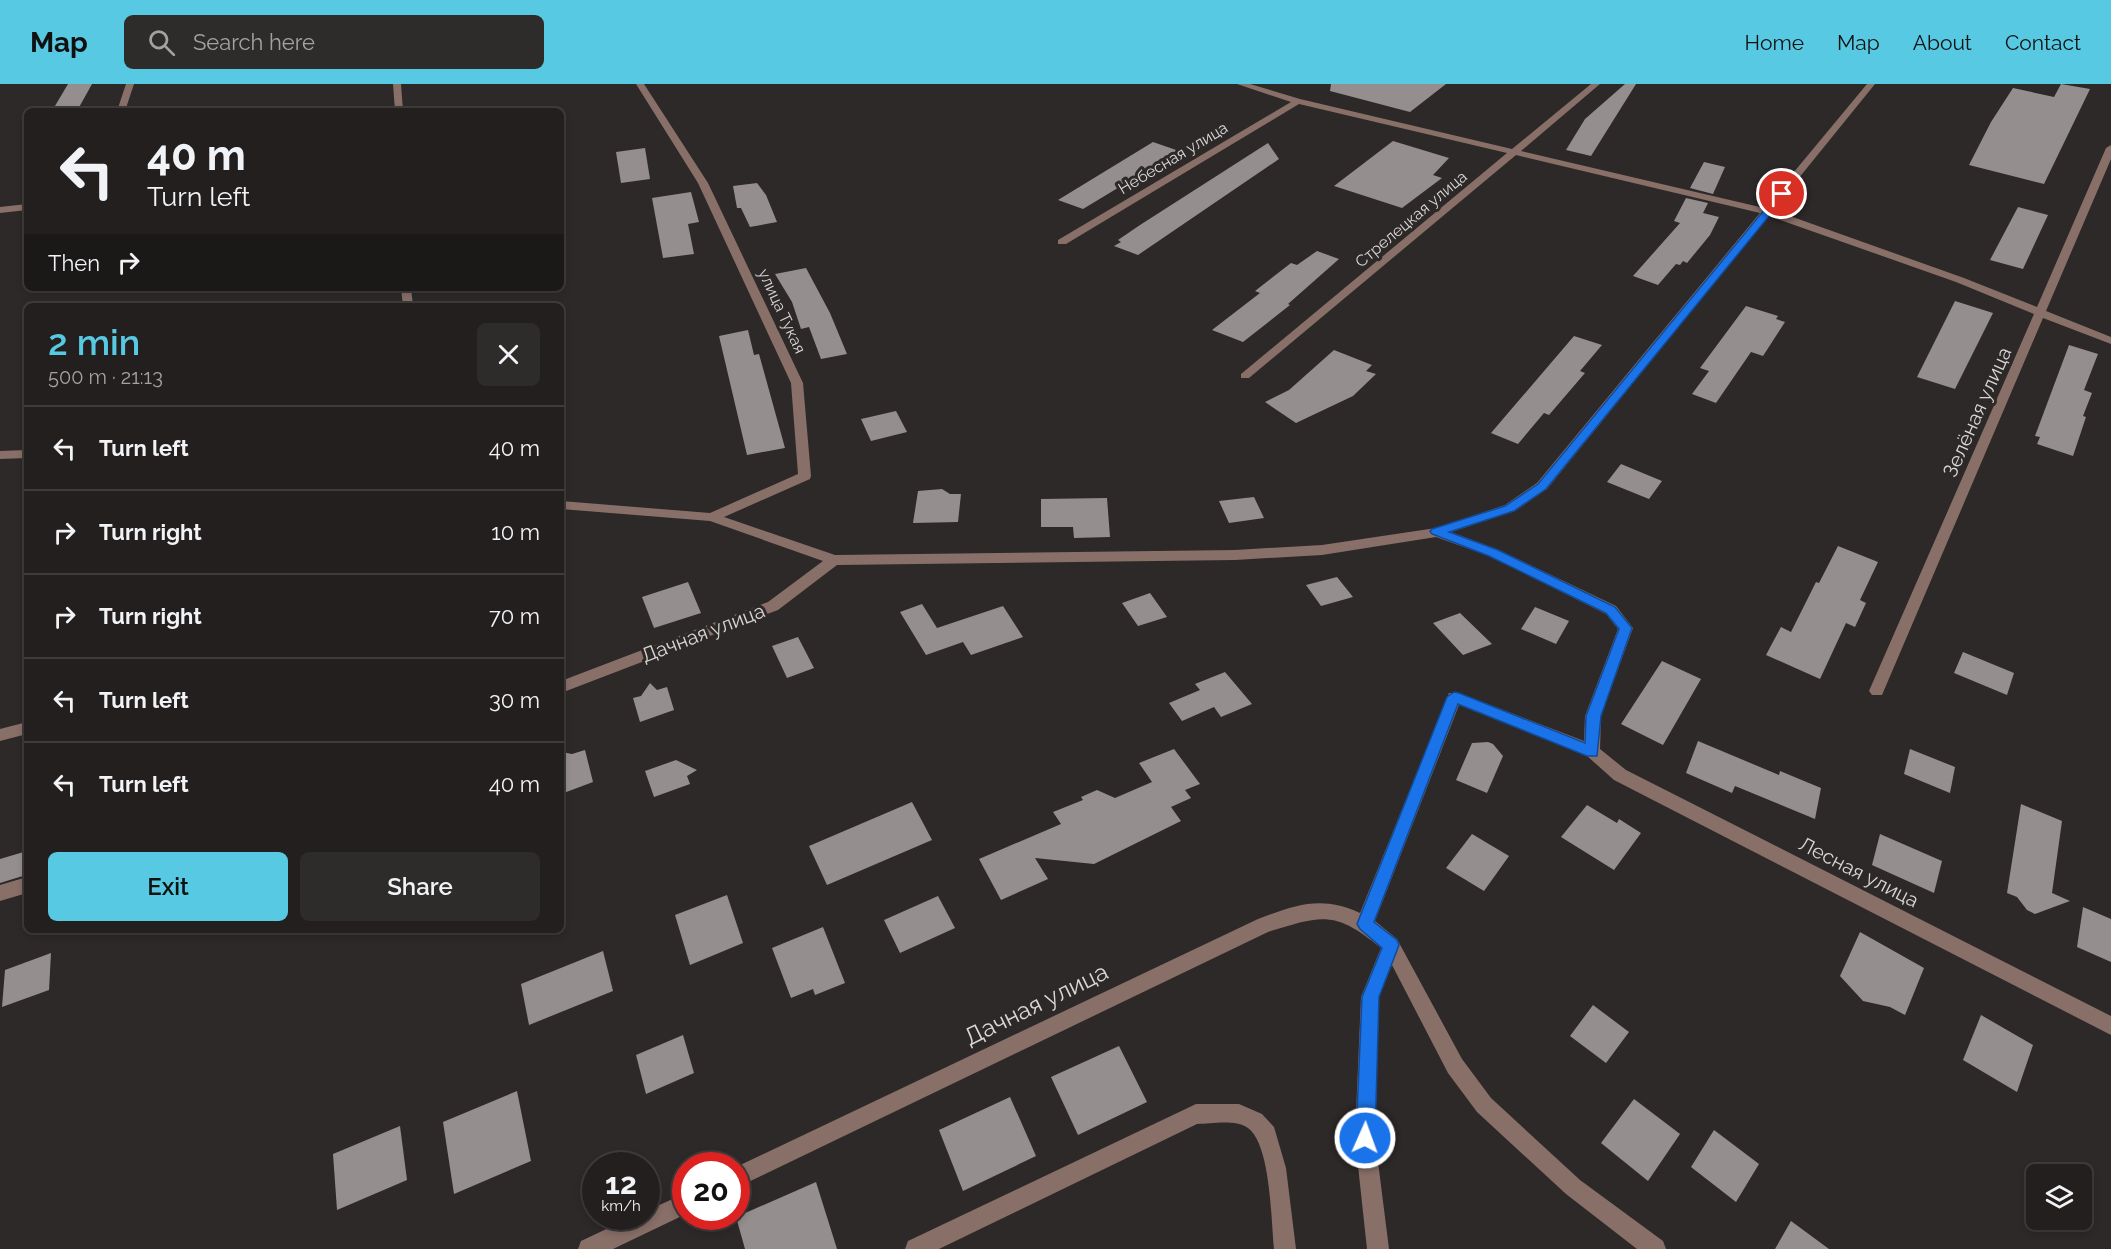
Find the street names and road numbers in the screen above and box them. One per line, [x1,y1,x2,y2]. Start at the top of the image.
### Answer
street label: Небесная улица [1115,118,1231,198]
street label: Стрелецкая улица [1351,167,1471,271]
street label: улица Тукая [754,266,810,356]
street label: Зелёная улица [1938,343,2016,481]
street label: Дачная улица [638,598,768,668]
street label: Лесная улица [1795,831,1923,913]
street label: Дачная улица [959,957,1113,1051]

